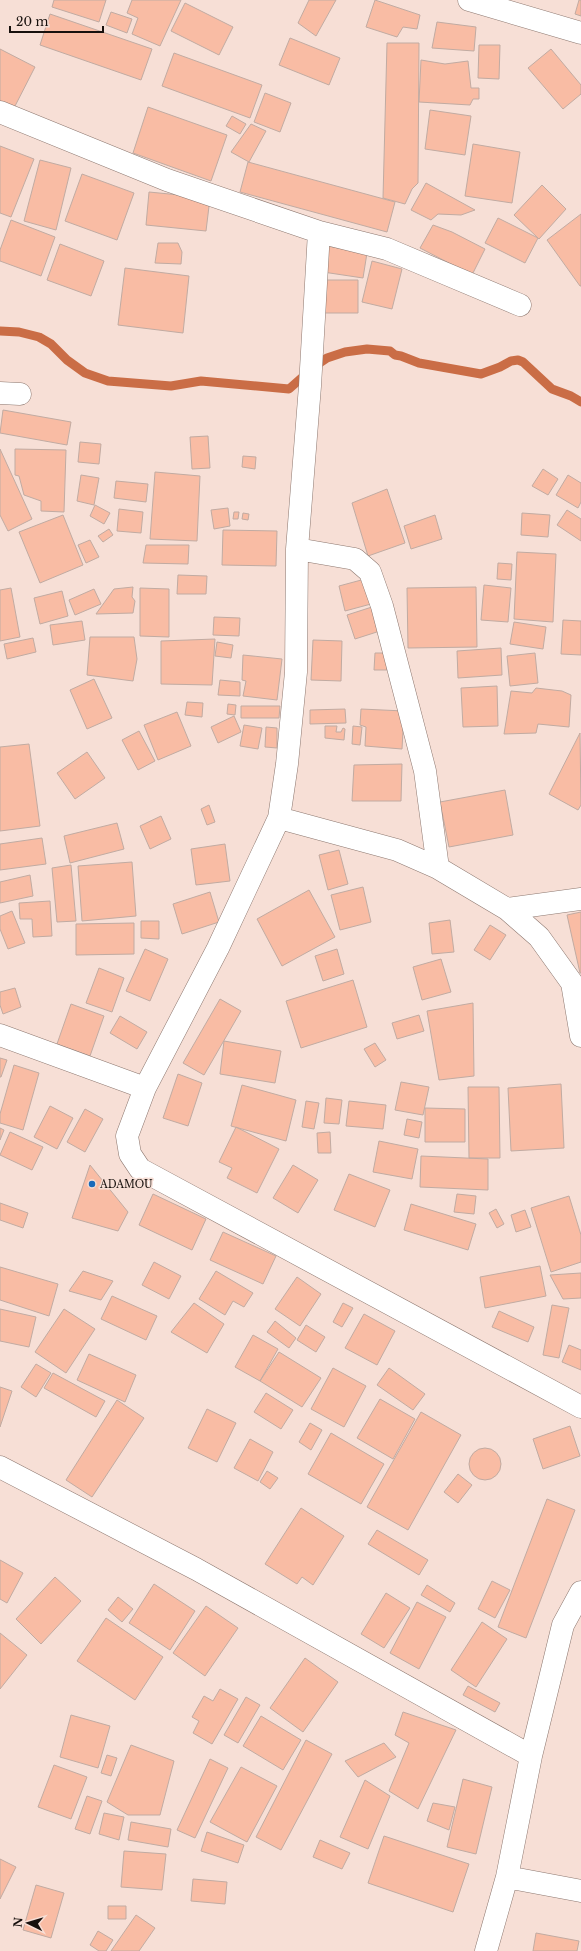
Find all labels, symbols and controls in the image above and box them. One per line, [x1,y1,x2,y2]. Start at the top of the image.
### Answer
scale bar [10,8,103,34]
text: 20 m [16,14,48,29]
place label: ADAMOU [99,1178,153,1191]
marker: ADAMOU [87,1179,97,1189]
north arrow [8,1903,48,1943]
text: N [11,1916,26,1928]

